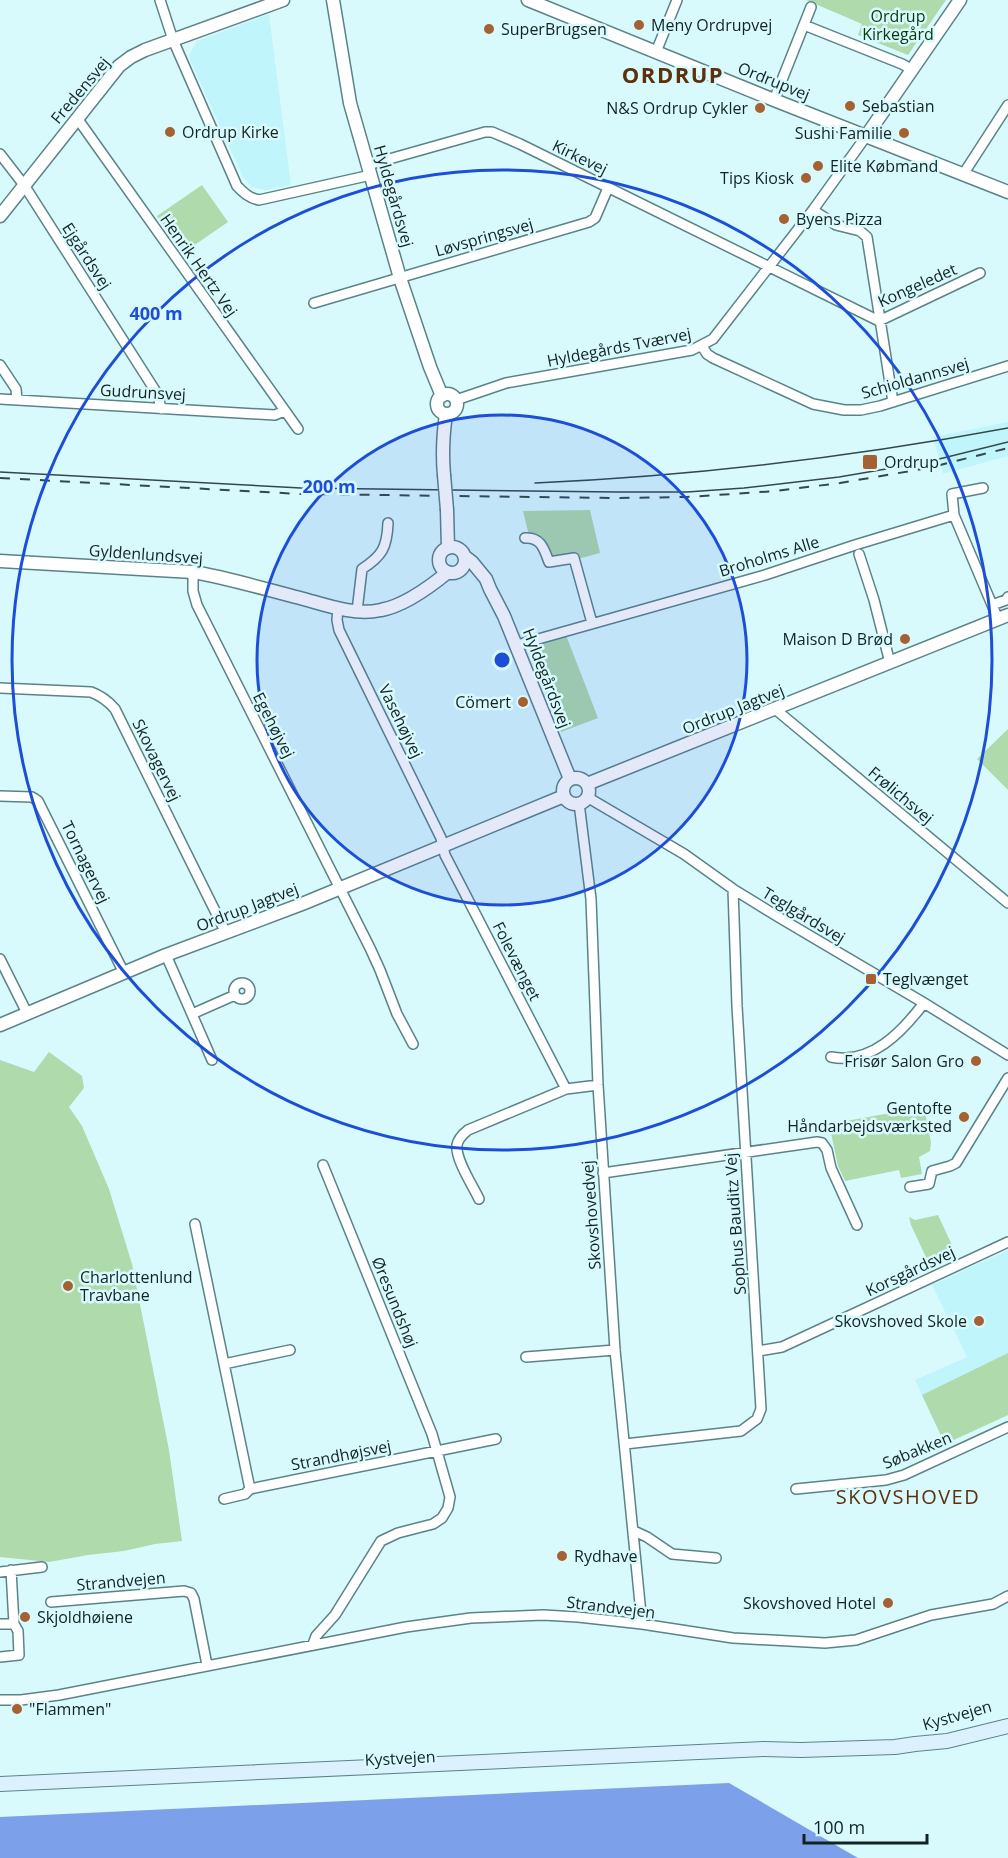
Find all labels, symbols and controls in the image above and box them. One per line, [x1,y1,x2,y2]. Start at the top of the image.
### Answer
park label: Ordrup Kirkegård [862,5,934,45]
place label: Meny Ordrupvej [651,14,772,36]
place label: SuperBrugsen [501,18,607,40]
marker: Meny Ordrupvej [632,18,646,32]
marker: SuperBrugsen [482,22,496,36]
street label: Fredensvej [46,52,114,128]
street label: Ordrupvej [735,57,813,105]
district label: ORDRUP [622,59,724,89]
place label: Sebastian [862,95,935,117]
place label: N&S Ordrup Cykler [606,97,748,119]
marker: Sebastian [843,99,857,113]
marker: N&S Ordrup Cykler [753,101,767,115]
place label: Ordrup Kirke [182,121,279,143]
place label: Sushi Familie [795,122,892,144]
marker: Ordrup Kirke [163,125,177,139]
marker: Sushi Familie [897,126,911,140]
street label: Kirkevej [549,134,611,180]
street label: Hyldegårdsvej [369,142,419,250]
place label: Elite Købmand [830,155,938,177]
marker: Elite Købmand [811,159,825,173]
place label: Tips Kiosk [720,167,795,189]
marker: Tips Kiosk [799,171,813,185]
place label: Byens Pizza [796,208,882,230]
street label: Henrik Hertz Vej [155,209,243,321]
street label: Løvspringsvej [432,212,536,262]
marker: Byens Pizza [777,212,791,226]
street label: Ejgårdsvej [57,218,117,294]
street label: Kongeledet [874,258,960,312]
text: 400 m [129,301,183,325]
street label: Hyldegårds Tværvej [545,322,693,372]
street label: Schioldannsvej [859,352,971,404]
street label: Gudrunsvej [99,379,187,405]
place label: Ordrup [884,451,939,473]
marker: Ordrup [861,453,879,471]
text: 200 m [302,474,356,498]
street label: Broholms Alle [716,530,822,582]
street label: Gyldenlundsvej [88,539,204,569]
street label: Hyldegårdsvej [518,625,576,731]
place label: Maison D Brød [782,628,893,650]
marker: Maison D Brød [898,632,912,646]
centre of rings [492,650,512,670]
street label: Ordrup Jagtvej [679,679,787,739]
street label: Vasehøjvej [374,680,428,762]
street label: Egehøjvej [248,688,300,762]
place label: Cömert [455,691,511,713]
marker: Cömert [516,695,530,709]
street label: Skovagervej [128,715,186,805]
street label: Frølichsvej [864,761,938,829]
street label: Tornagervej [57,817,115,907]
street label: Ordrup Jagtvej [193,877,301,937]
street label: Teglgårdsvej [758,882,850,948]
street label: Folevænget [488,918,546,1005]
place label: Teglvænget [883,968,969,990]
marker: Teglvænget [864,972,878,986]
place label: Frisør Salon Gro [844,1050,964,1072]
marker: Frisør Salon Gro [969,1054,983,1068]
place label: Gentofte Håndarbejdsværksted [787,1097,952,1137]
marker: Gentofte Håndarbejdsværksted [957,1110,971,1124]
street label: Sophus Bauditz Vej [719,1152,751,1296]
street label: Skovshovedvej [576,1160,606,1270]
street label: Korsgårdsvej [862,1241,958,1301]
street label: Øresundshøj [367,1253,423,1351]
place label: Charlottenlund Travbane [80,1266,193,1306]
marker: Charlottenlund Travbane [61,1279,75,1293]
place label: Skovshoved Skole [834,1310,967,1332]
marker: Skovshoved Skole [972,1314,986,1328]
street label: Søbakken [879,1426,955,1474]
street label: Strandhøjsvej [289,1435,393,1475]
district label: SKOVSHOVED [836,1483,980,1510]
place label: Rydhave [574,1545,637,1567]
marker: Rydhave [555,1549,569,1563]
street label: Strandvejen [76,1566,166,1596]
street label: Strandvejen [565,1591,657,1623]
place label: Skovshoved Hotel [743,1592,876,1614]
marker: Skovshoved Hotel [881,1596,895,1610]
place label: Skjoldhøiene [37,1606,133,1628]
marker: Skjoldhøiene [18,1610,32,1624]
street label: Kystvejen [920,1695,994,1735]
place label: "Flammen" [29,1698,111,1720]
marker: "Flammen" [10,1702,24,1716]
street label: Kystvejen [364,1745,436,1771]
scale bar [804,1807,927,1845]
text: 100 m [813,1815,865,1839]

